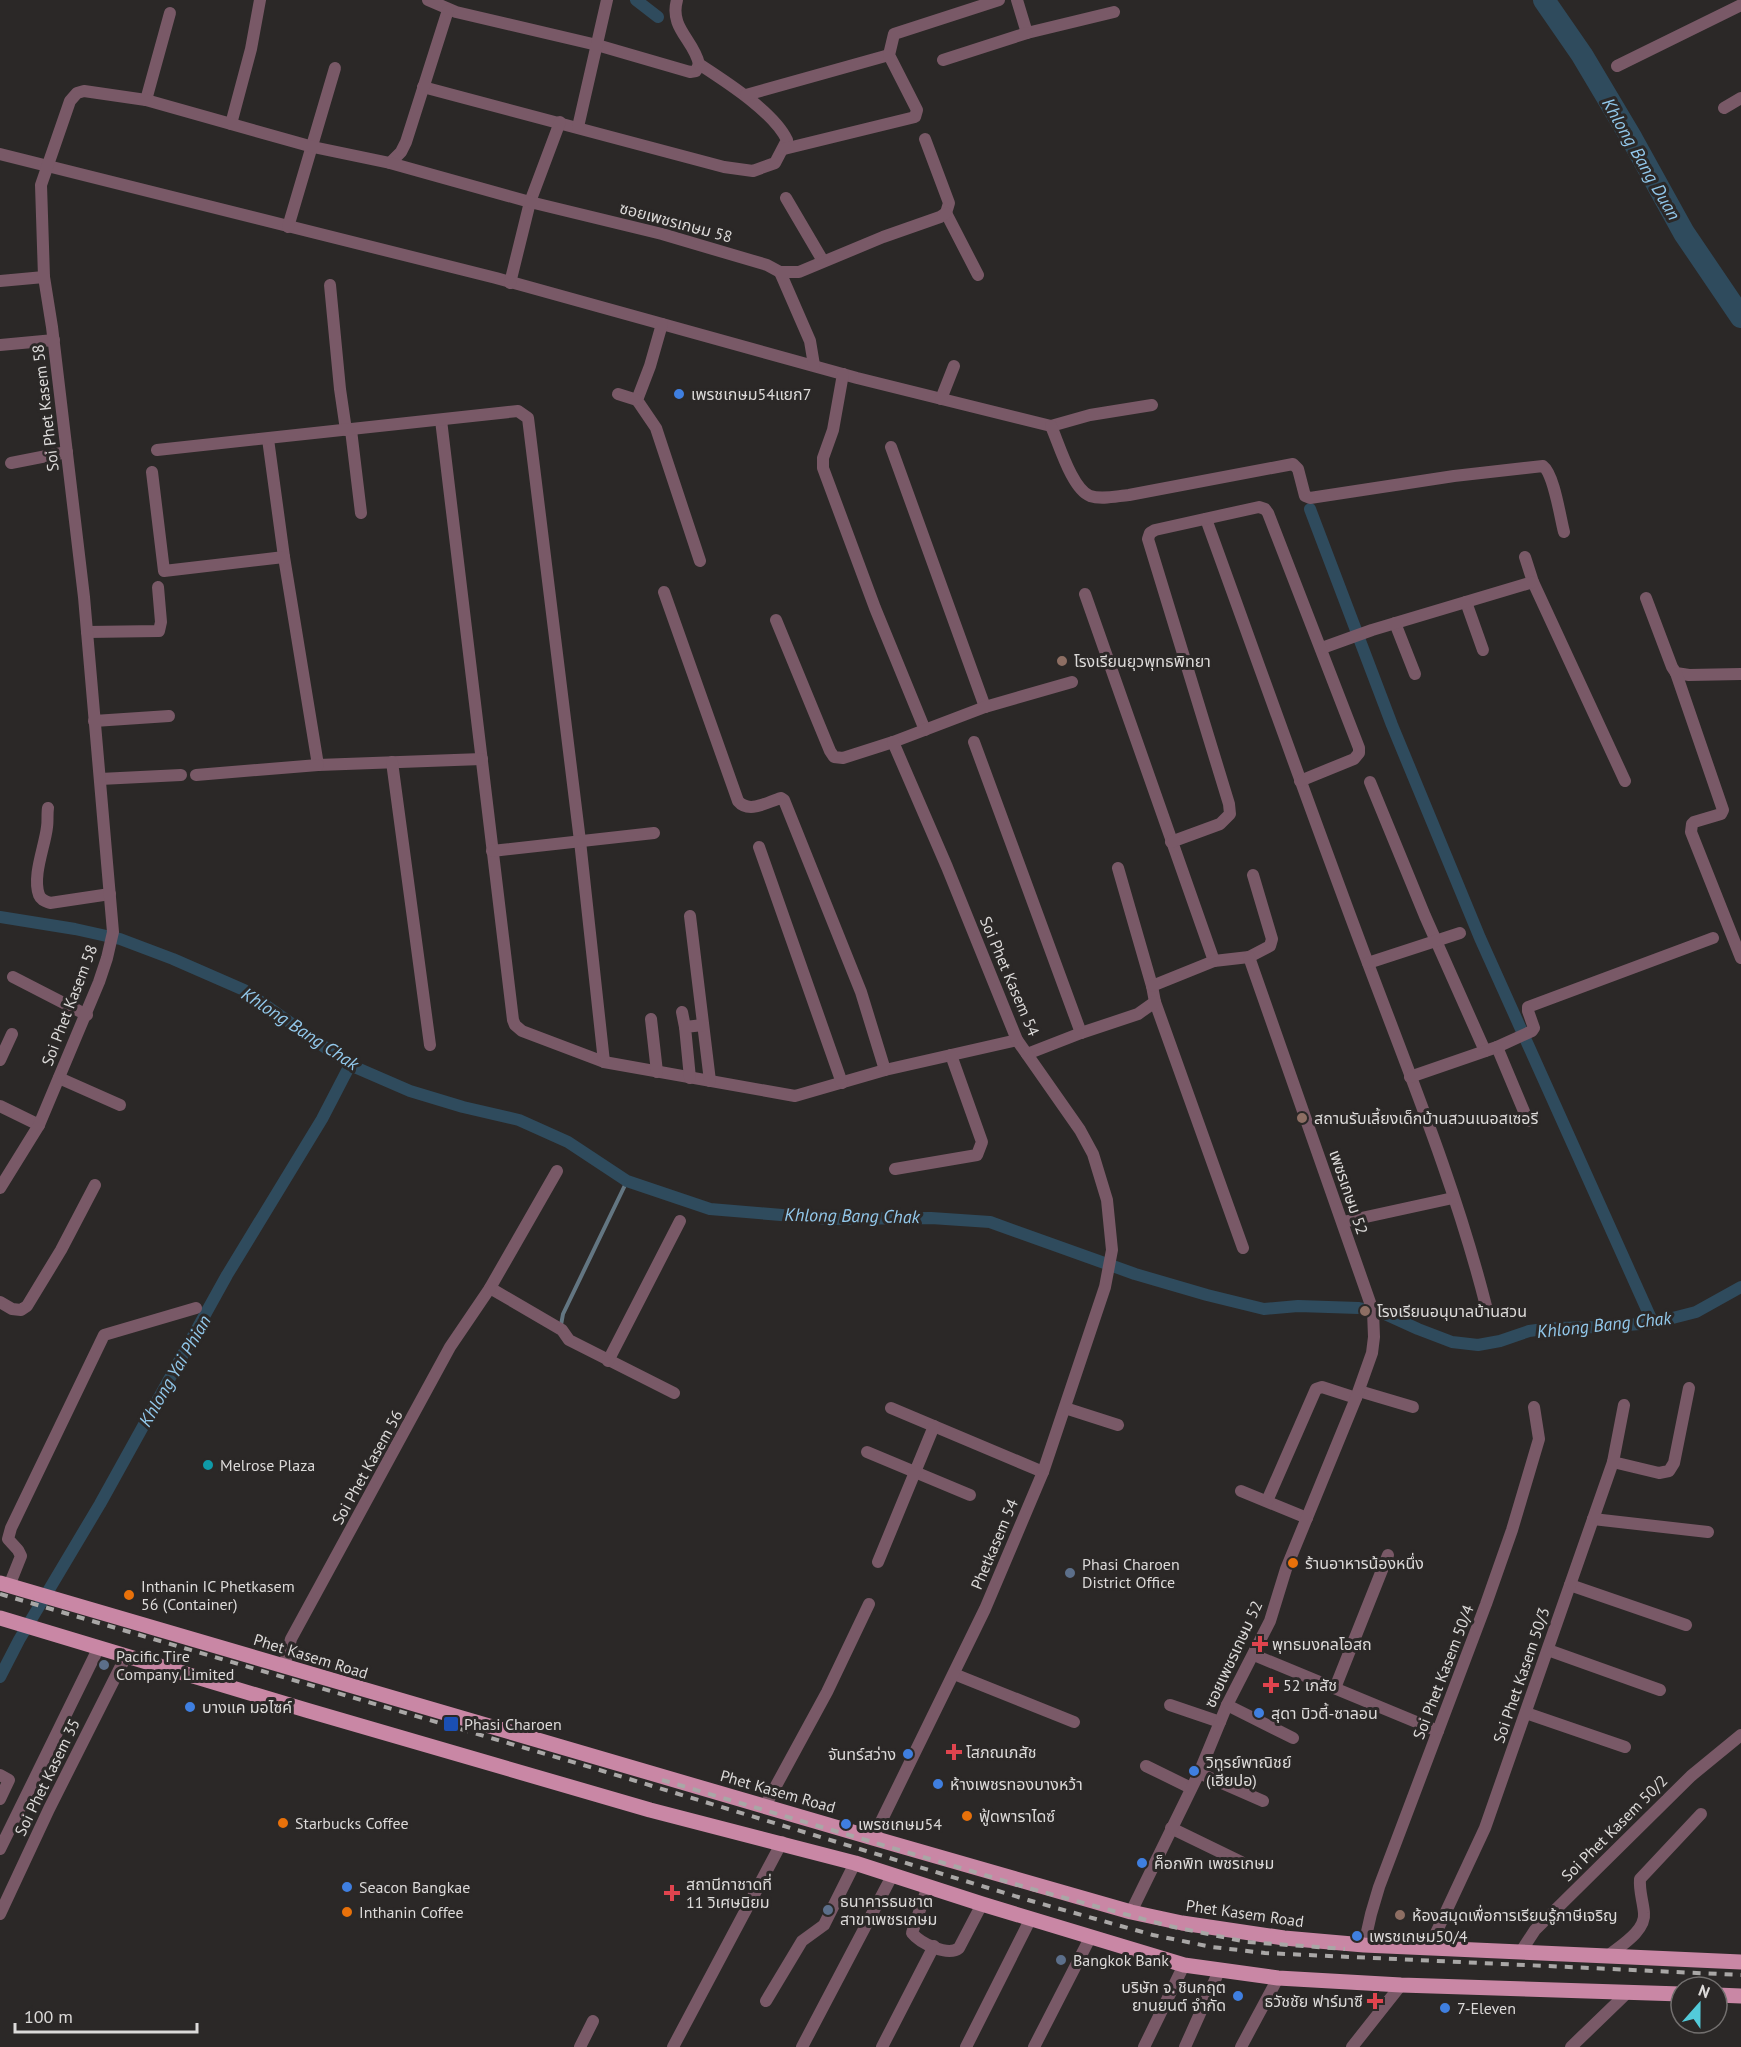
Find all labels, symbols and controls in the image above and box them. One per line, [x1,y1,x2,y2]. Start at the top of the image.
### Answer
water label: Khlong Bang Duan [1597,93,1686,224]
street label: ซอยเพชรเกษม 58 [617,197,735,247]
street label: Soi Phet Kasem 58 [27,343,63,473]
place label: เพรชเกษม54แยก7 [691,384,811,404]
marker: เพรชเกษม54แยก7 [672,387,686,401]
place label: โรงเรียนยุวพุทธพิทยา [1074,651,1211,671]
marker: โรงเรียนยุวพุทธพิทยา [1055,654,1069,668]
street label: Soi Phet Kasem 54 [976,913,1044,1039]
street label: Soi Phet Kasem 58 [37,942,101,1068]
water label: Khlong Bang Chak [237,982,364,1076]
place label: สถานรับเลี้ยงเด็กบ้านสวนเนอสเซอรี [1314,1107,1539,1128]
marker: สถานรับเลี้ยงเด็กบ้านสวนเนอสเซอรี [1295,1111,1309,1125]
street label: เพชรเกษม 52 [1325,1147,1373,1237]
water label: Khlong Bang Chak [784,1203,921,1228]
place label: โรงเรียนอนุบาลบ้านสวน [1377,1301,1527,1321]
marker: โรงเรียนอนุบาลบ้านสวน [1358,1304,1372,1318]
water label: Khlong Bang Chak [1536,1306,1673,1343]
water label: Khlong Yai Phian [133,1311,216,1431]
street label: Soi Phet Kasem 56 [327,1406,407,1528]
place label: Melrose Plaza [220,1455,315,1475]
marker: Melrose Plaza [201,1458,215,1472]
street label: Phetkasem 54 [966,1495,1022,1592]
place label: ร้านอาหารน้องหนึ่ง [1305,1552,1424,1573]
place label: Phasi Charoen District Office [1082,1554,1180,1592]
marker: ร้านอาหารน้องหนึ่ง [1286,1556,1300,1570]
marker: Phasi Charoen District Office [1063,1566,1077,1580]
place label: Inthanin IC Phetkasem 56 (Container) [141,1576,295,1614]
marker: Inthanin IC Phetkasem 56 (Container) [122,1588,136,1602]
street label: ซอยเพชรเกษม 52 [1199,1597,1267,1711]
street label: Soi Phet Kasem 50/4 [1408,1602,1478,1742]
street label: Soi Phet Kasem 50/3 [1488,1604,1554,1746]
street label: Phet Kasem Road [251,1629,371,1683]
place label: พุทธมงคลโอสถ [1272,1634,1372,1654]
marker: พุทธมงคลโอสถ [1253,1637,1267,1651]
place label: Pacific Tire Company Limited [116,1646,234,1684]
marker: Pacific Tire Company Limited [97,1658,111,1672]
place label: 52 เภสัช [1283,1675,1337,1695]
marker: 52 เภสัช [1264,1678,1278,1692]
place label: บางแค มอไซค์ [202,1697,292,1717]
marker: บางแค มอไซค์ [183,1700,197,1714]
place label: สุดา บิวตี้-ซาลอน [1271,1702,1378,1723]
marker: สุดา บิวตี้-ซาลอน [1252,1706,1266,1720]
place label: Phasi Charoen [464,1714,562,1734]
street label: Soi Phet Kasem 35 [10,1715,84,1839]
marker: Phasi Charoen [442,1715,460,1733]
place label: โสภณเภสัช [966,1742,1036,1762]
place label: จันทร์สว่าง [828,1744,896,1764]
marker: โสภณเภสัช [947,1745,961,1759]
marker: จันทร์สว่าง [901,1747,915,1761]
place label: วิทูรย์พาณิชย์ (เฮียปอ) [1205,1752,1292,1790]
marker: วิทูรย์พาณิชย์ (เฮียปอ) [1187,1764,1201,1778]
street label: Phet Kasem Road [718,1765,838,1817]
street label: Soi Phet Kasem 50/2 [1557,1771,1671,1885]
place label: ห้างเพชรทองบางหว้า [950,1774,1083,1794]
marker: ห้างเพชรทองบางหว้า [931,1777,945,1791]
place label: ฟู้ดพาราไดซ์ [979,1806,1056,1826]
marker: ฟู้ดพาราไดซ์ [960,1809,974,1823]
place label: Starbucks Coffee [295,1813,409,1833]
place label: เพรชเกษม54 [858,1814,942,1834]
marker: Starbucks Coffee [276,1816,290,1830]
marker: เพรชเกษม54 [839,1817,853,1831]
place label: ค็อกพิท เพชรเกษม [1154,1853,1274,1873]
marker: ค็อกพิท เพชรเกษม [1135,1856,1149,1870]
place label: สถานีกาชาดที่ 11 วิเศษนิยม [686,1873,772,1912]
place label: Seacon Bangkae [359,1877,470,1897]
marker: Seacon Bangkae [340,1880,354,1894]
marker: สถานีกาชาดที่ 11 วิเศษนิยม [663,1884,681,1902]
place label: ธนาคารธนชาต สาขาเพชรเกษม [840,1891,937,1929]
street label: Phet Kasem Road [1185,1895,1305,1931]
place label: Inthanin Coffee [359,1902,464,1922]
marker: ธนาคารธนชาต สาขาเพชรเกษม [821,1903,835,1917]
place label: ห้องสมุดเพื่อการเรียนรู้ภาษีเจริญ [1412,1904,1618,1925]
marker: Inthanin Coffee [340,1905,354,1919]
marker: ห้องสมุดเพื่อการเรียนรู้ภาษีเจริญ [1393,1908,1407,1922]
place label: เพรชเกษม50/4 [1369,1926,1468,1946]
marker: เพรชเกษม50/4 [1350,1929,1364,1943]
place label: Bangkok Bank [1073,1950,1169,1970]
marker: Bangkok Bank [1054,1953,1068,1967]
north arrow [1669,1975,1729,2035]
place label: บริษัท จ. ชินกฤต ยานยนต์ จำกัด [1121,1977,1226,2015]
text: N [1696,1980,1713,2002]
marker: บริษัท จ. ชินกฤต ยานยนต์ จำกัด [1231,1989,1245,2003]
place label: ธวัชชัย ฟาร์มาซี [1265,1991,1363,2011]
marker: ธวัชชัย ฟาร์มาซี [1368,1994,1382,2008]
scale bar [15,1996,196,2034]
place label: 7-Eleven [1457,1998,1516,2018]
marker: 7-Eleven [1438,2001,1452,2015]
text: 100 m [24,2005,73,2028]

